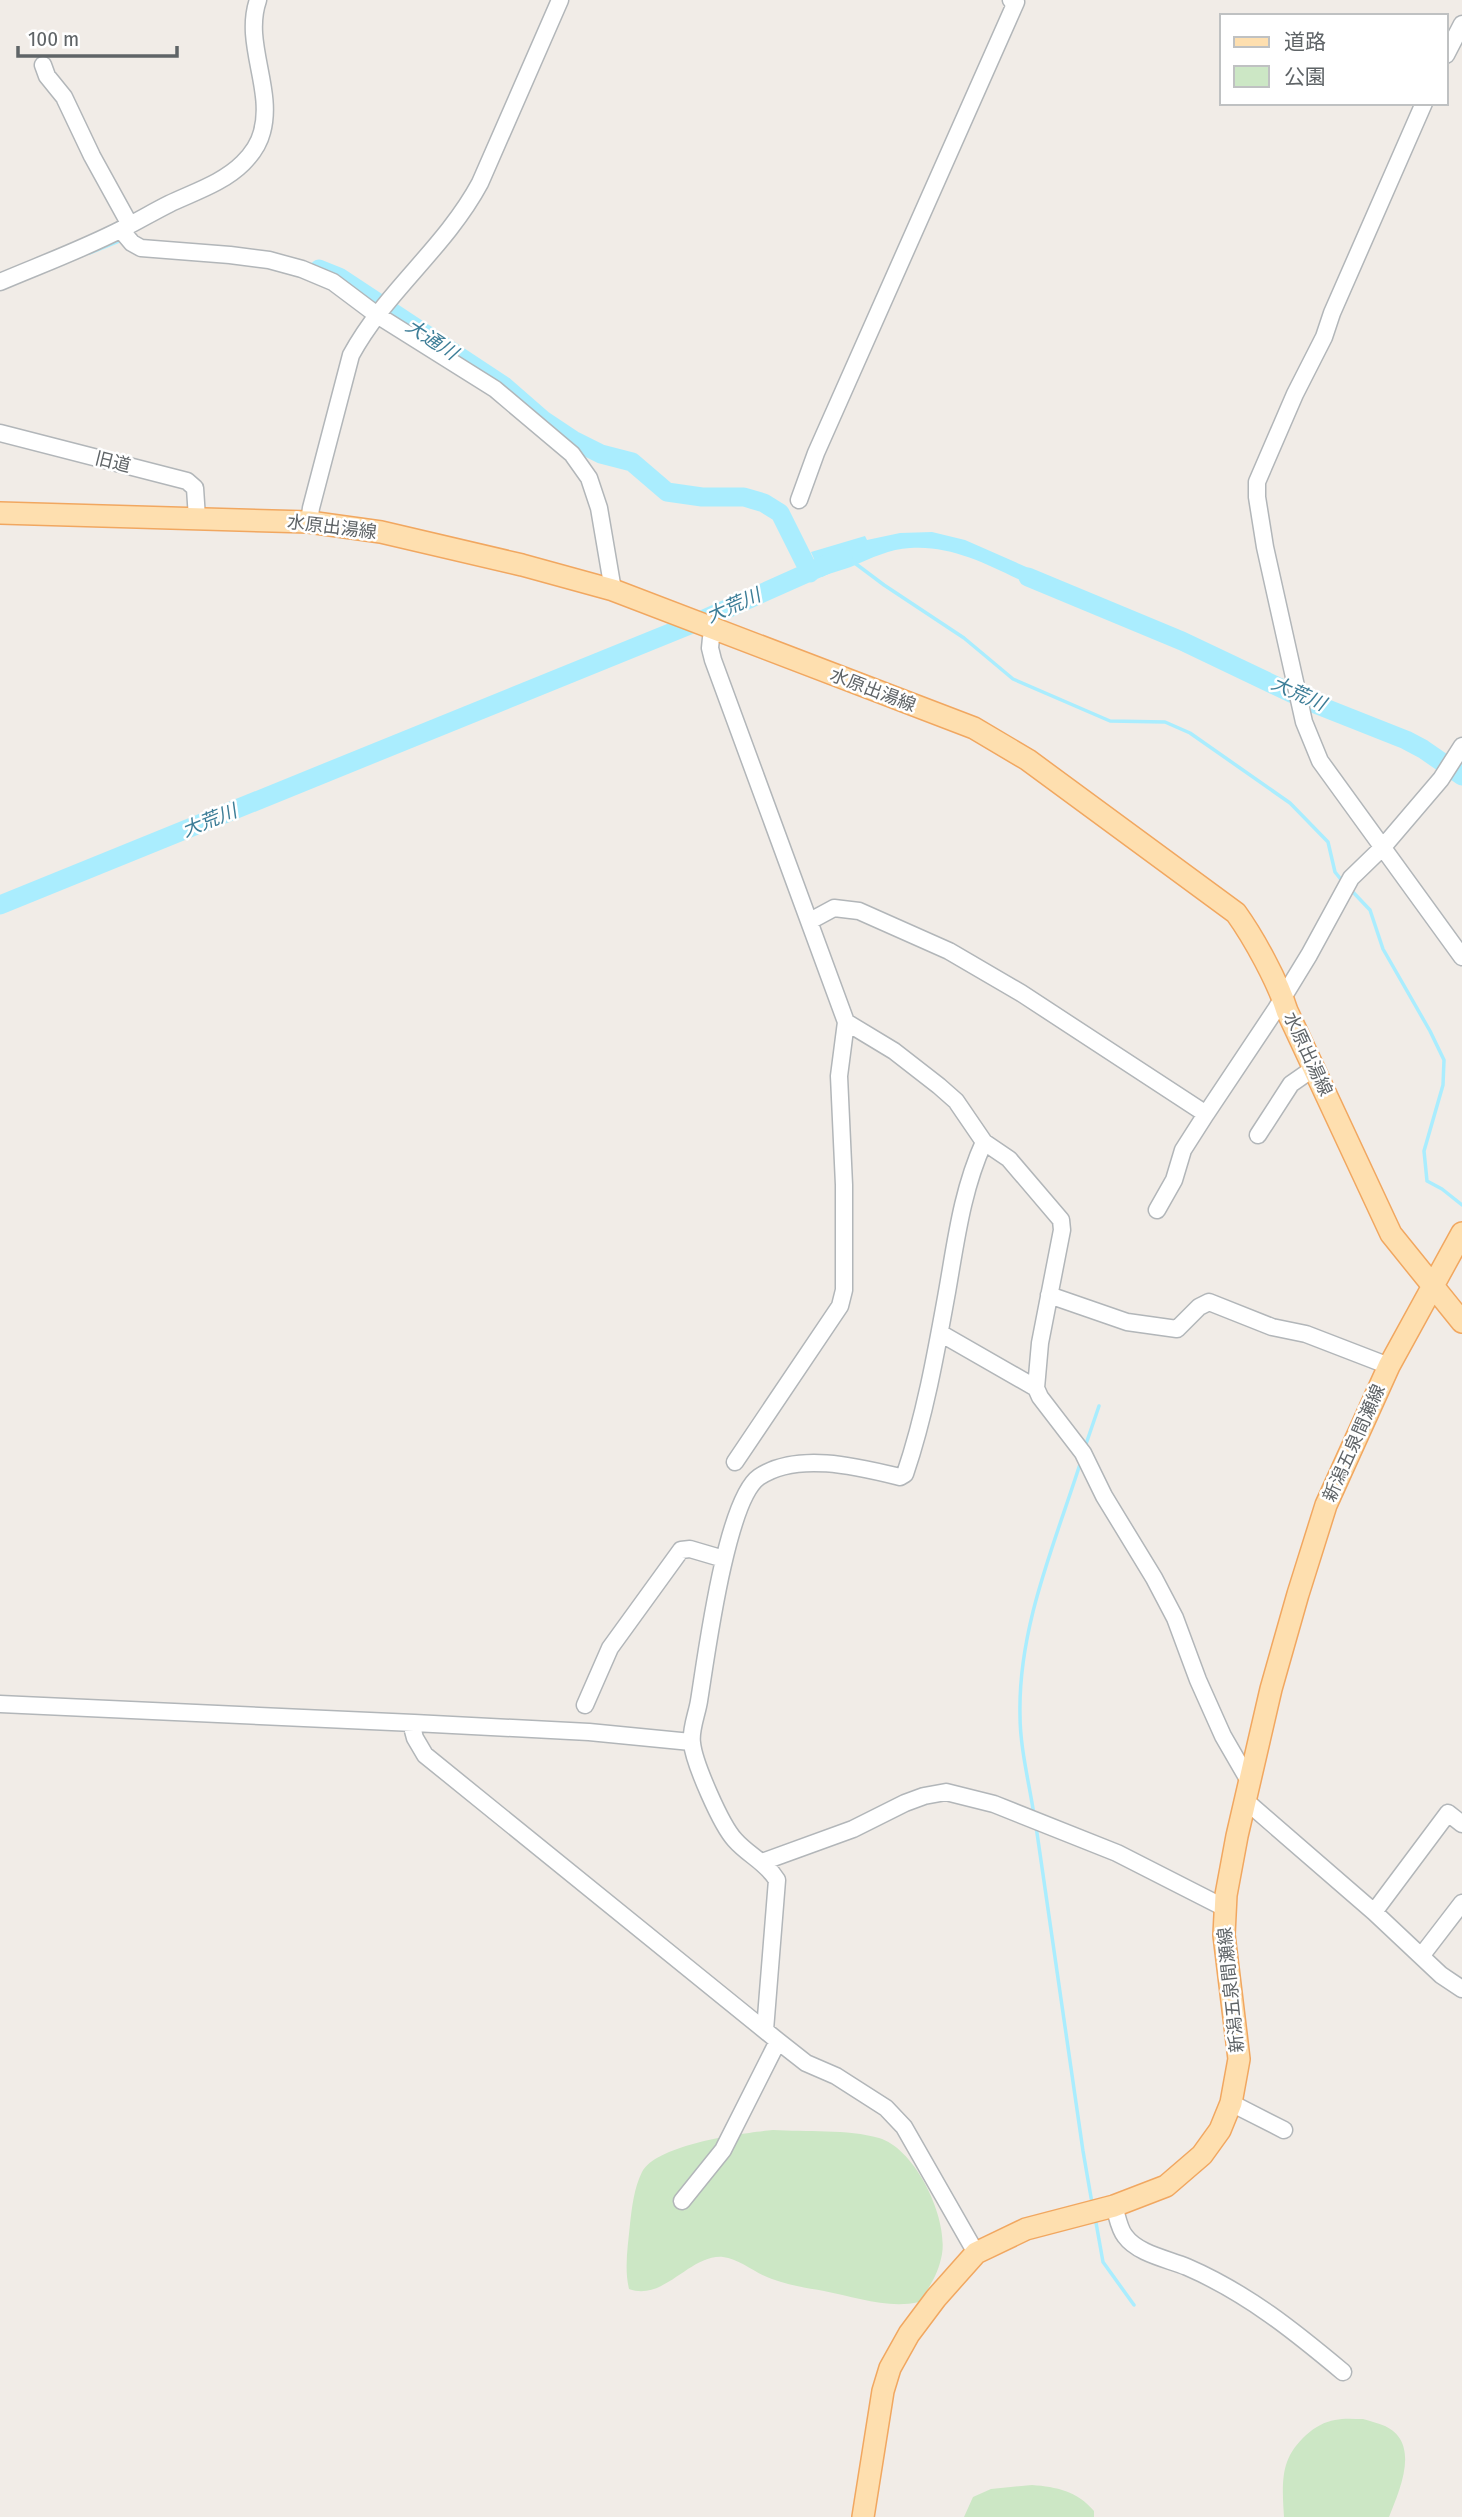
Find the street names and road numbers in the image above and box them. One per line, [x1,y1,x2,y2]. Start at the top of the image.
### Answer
street label: 旧道 [93,447,133,477]
street label: 水原出湯線 [286,511,378,543]
street label: 水原出湯線 [827,664,919,716]
street label: 水原出湯線 [1279,1009,1337,1099]
street label: 新潟五泉間瀬線 [1318,1381,1390,1505]
street label: 新潟五泉間瀬線 [1213,1926,1249,2054]

